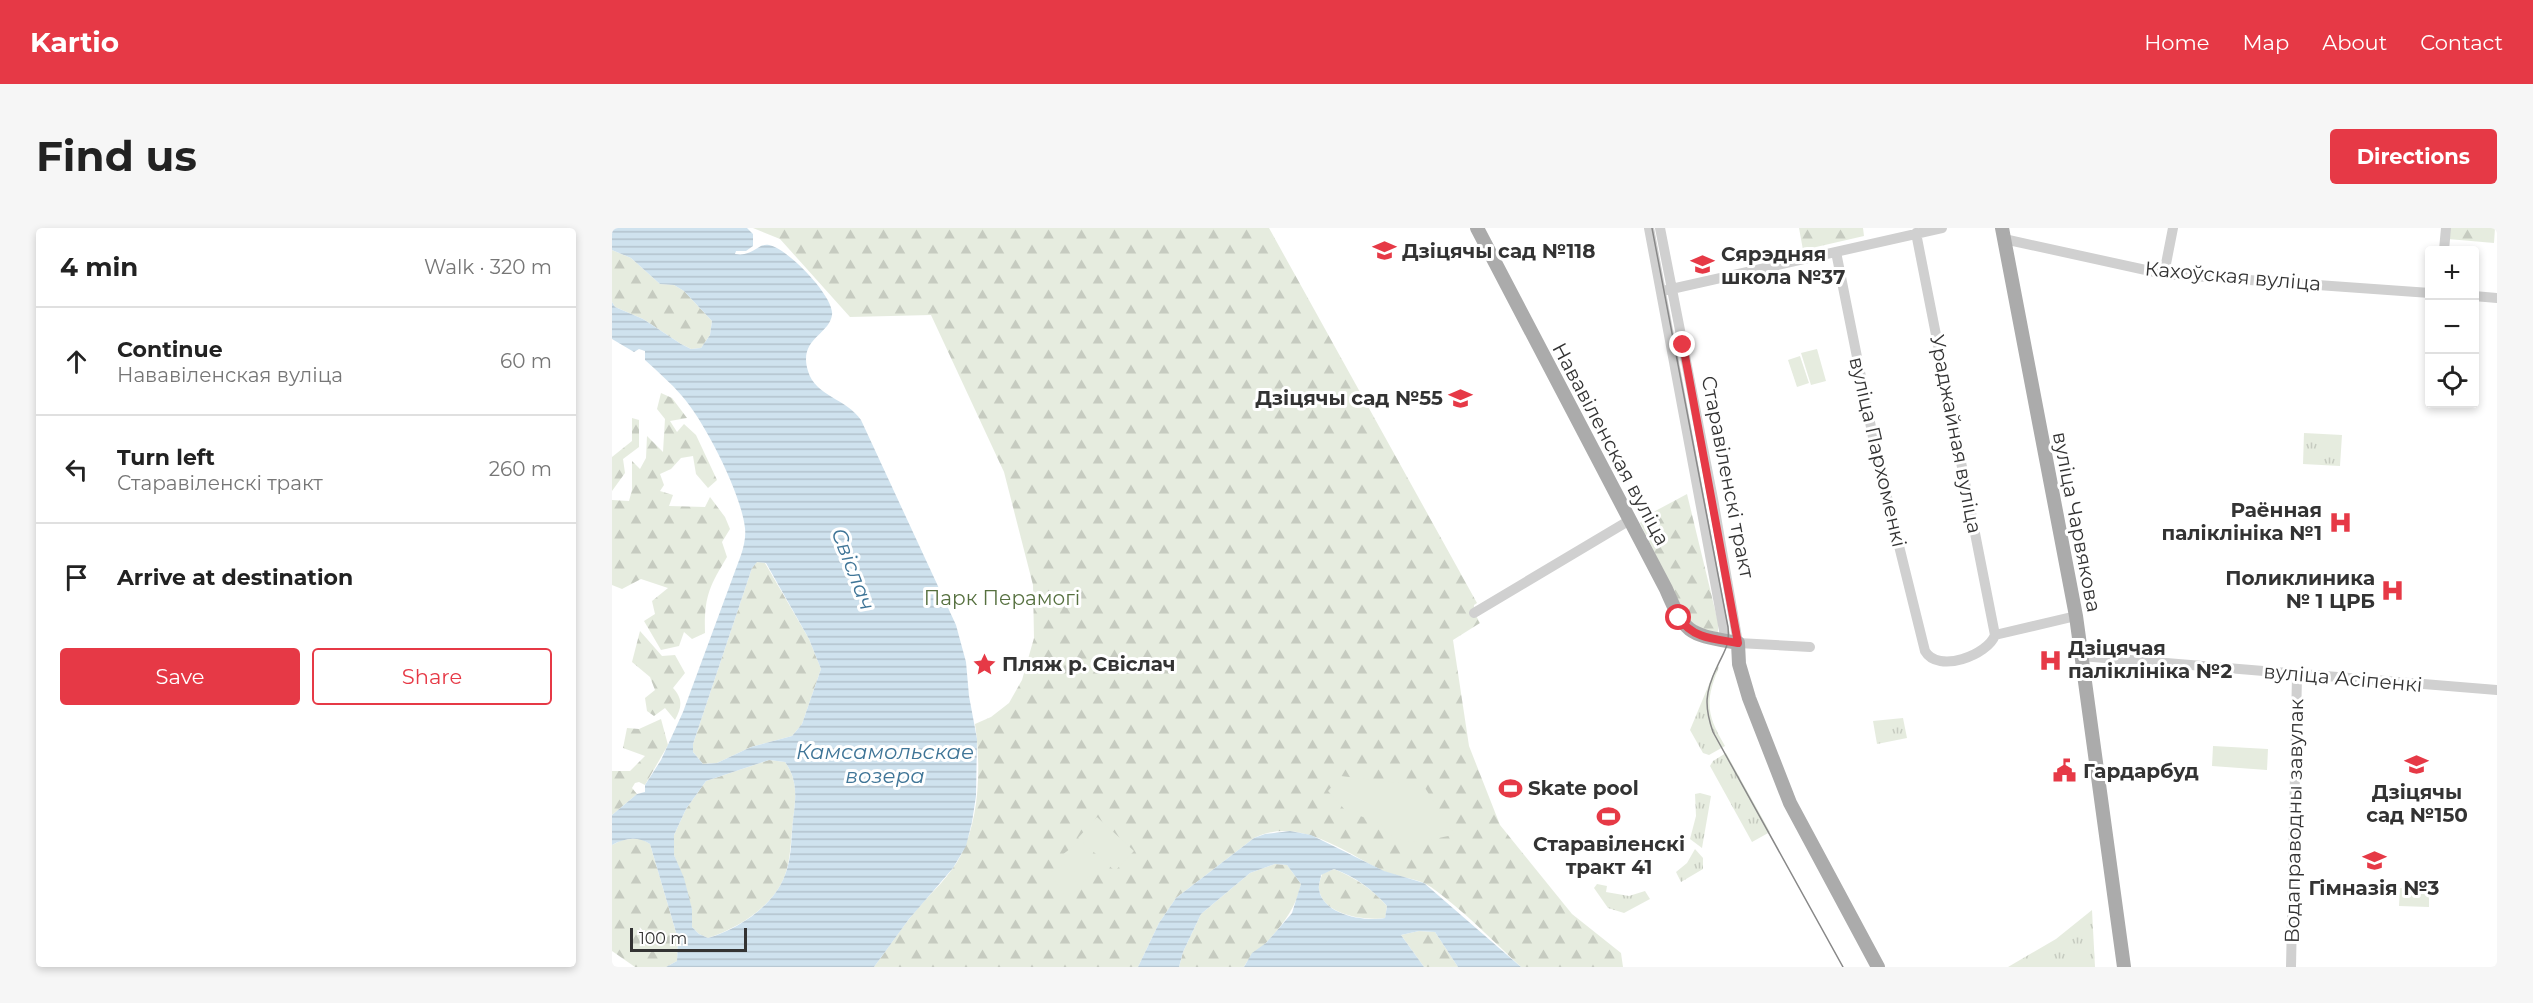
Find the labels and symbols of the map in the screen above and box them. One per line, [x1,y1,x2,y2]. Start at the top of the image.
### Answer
school or university icon: Дзіцячы сад №118 [1371,238,1397,264]
place label: Дзіцячы сад №118 [1402,239,1595,263]
place label: Сярэдняя школа №37 [1721,242,1845,289]
school or university icon: Сярэдняя школа №37 [1690,252,1716,278]
street label: Кахоўская вуліца [2144,256,2322,296]
route end [1669,331,1695,357]
street label: Ураджайная вуліца [1925,333,1987,535]
street label: Нававіленская вуліца [1547,339,1675,549]
street label: вуліца Пархоменкі [1844,354,1912,550]
street label: Старавіленскі тракт [1697,374,1760,581]
school or university icon: Дзіцячы сад №55 [1448,385,1474,411]
place label: Дзіцячы сад №55 [1255,386,1443,410]
street label: вуліца Чарвякова [2048,430,2106,614]
place label: Раённая паліклініка №1 [2162,498,2322,545]
hospital icon: Раённая паліклініка №1 [2327,509,2353,535]
water label: Свіслач [826,524,881,613]
place label: Поликлиника № 1 ЦРБ [2225,566,2375,613]
hospital icon: Поликлиника № 1 ЦРБ [2380,577,2406,603]
park label: Парк Перамогі [924,586,1080,610]
route start [1665,604,1691,630]
place label: Дзіцячая паліклініка №2 [2068,636,2233,683]
hospital icon: Дзіцячая паліклініка №2 [2037,647,2063,673]
place icon: Пляж р. Свіслач [971,651,997,677]
place label: Пляж р. Свіслач [1002,652,1176,676]
street label: вуліца Асіпенкі [2263,659,2423,697]
street label: Водаправодны завулак [2280,698,2308,943]
water label: Камсамольскае возера [796,739,974,788]
school or university icon: Дзіцячы сад №150 [2404,752,2430,778]
public building icon: Гардарбуд [2052,758,2078,784]
place label: Гардарбуд [2083,759,2199,783]
sports icon: Skate pool [1497,775,1523,801]
place label: Skate pool [1528,776,1639,800]
place label: Дзіцячы сад №150 [2366,780,2468,827]
sports icon: Старавіленскі тракт 41 [1596,803,1622,829]
place label: Старавіленскі тракт 41 [1533,832,1685,879]
school or university icon: Гімназія №3 [2361,848,2387,874]
place label: Гімназія №3 [2309,876,2440,900]
scale bar [630,925,747,952]

